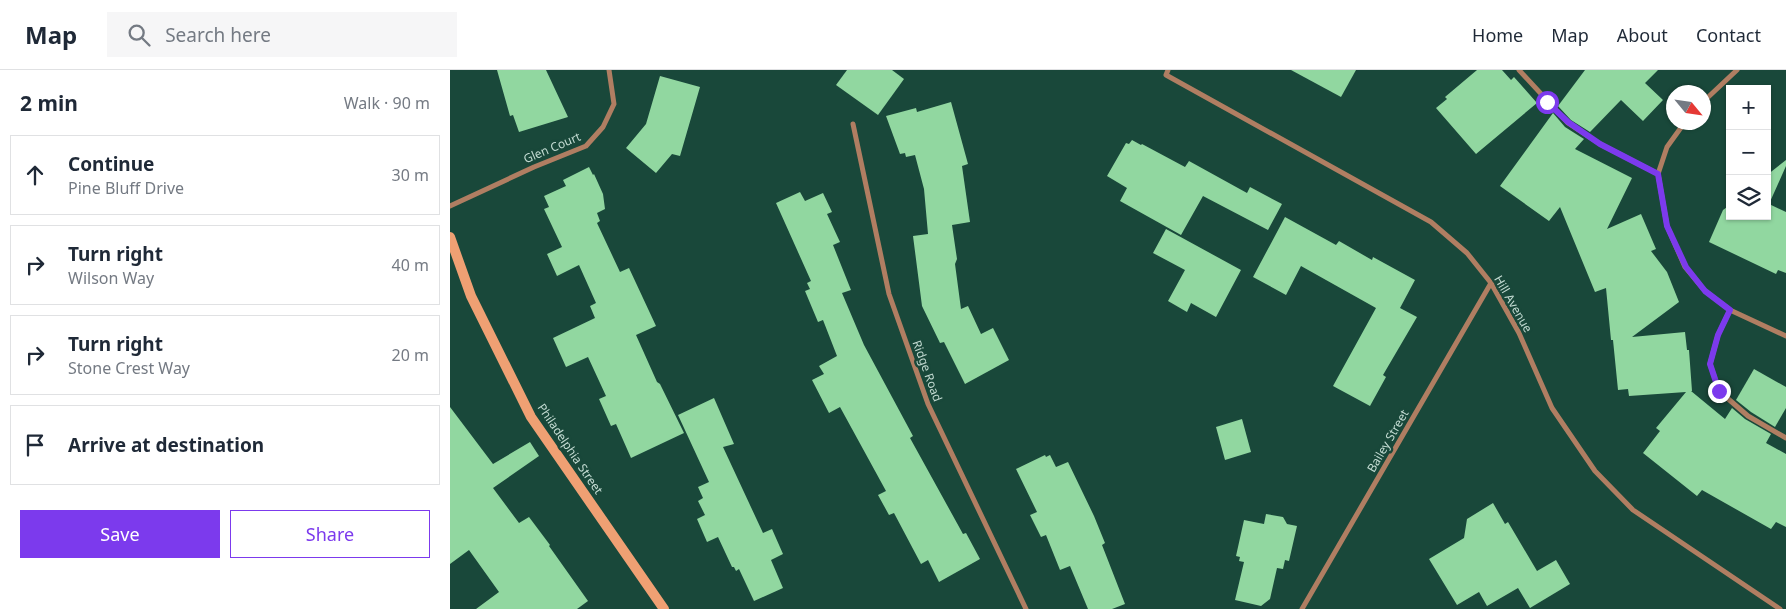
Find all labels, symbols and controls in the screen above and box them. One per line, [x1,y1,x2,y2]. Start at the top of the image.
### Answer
search box [107,12,457,57]
text: Map [25,18,77,51]
icon: search [125,21,153,49]
text: Search here [165,22,271,48]
text: Home [1472,23,1523,47]
text: Map [1551,23,1589,47]
text: About [1617,23,1668,47]
text: Contact [1696,23,1761,47]
north arrow [1666,85,1711,130]
map controls [1726,85,1771,220]
button: + [1726,85,1771,130]
text: 2 min [20,89,78,117]
route start [1536,91,1559,114]
text: Walk · 90 m [344,92,430,114]
street label: Glen Court [521,128,584,167]
button: − [1726,130,1771,175]
text: Continue [68,151,154,177]
icon: ahead [21,161,49,189]
text: 30 m [392,164,429,186]
button: layers [1726,175,1771,220]
text: Pine Bluff Drive [68,177,184,199]
text: Turn right [68,241,163,267]
icon: right [21,251,49,279]
text: 40 m [392,254,429,276]
text: Wilson Way [68,267,154,289]
street label: Hill Avenue [1490,272,1537,336]
text: Turn right [68,331,163,357]
street label: Ridge Road [909,338,946,404]
icon: right [21,341,49,369]
text: 20 m [392,344,429,366]
text: Stone Crest Way [68,357,190,379]
route end [1708,380,1731,403]
street label: Philadelphia Street [534,400,607,498]
street label: Bailey Street [1363,406,1413,475]
icon: arrive [21,431,49,459]
text: Arrive at destination [68,432,264,458]
button: Save [20,510,220,558]
button: Share [230,510,430,558]

